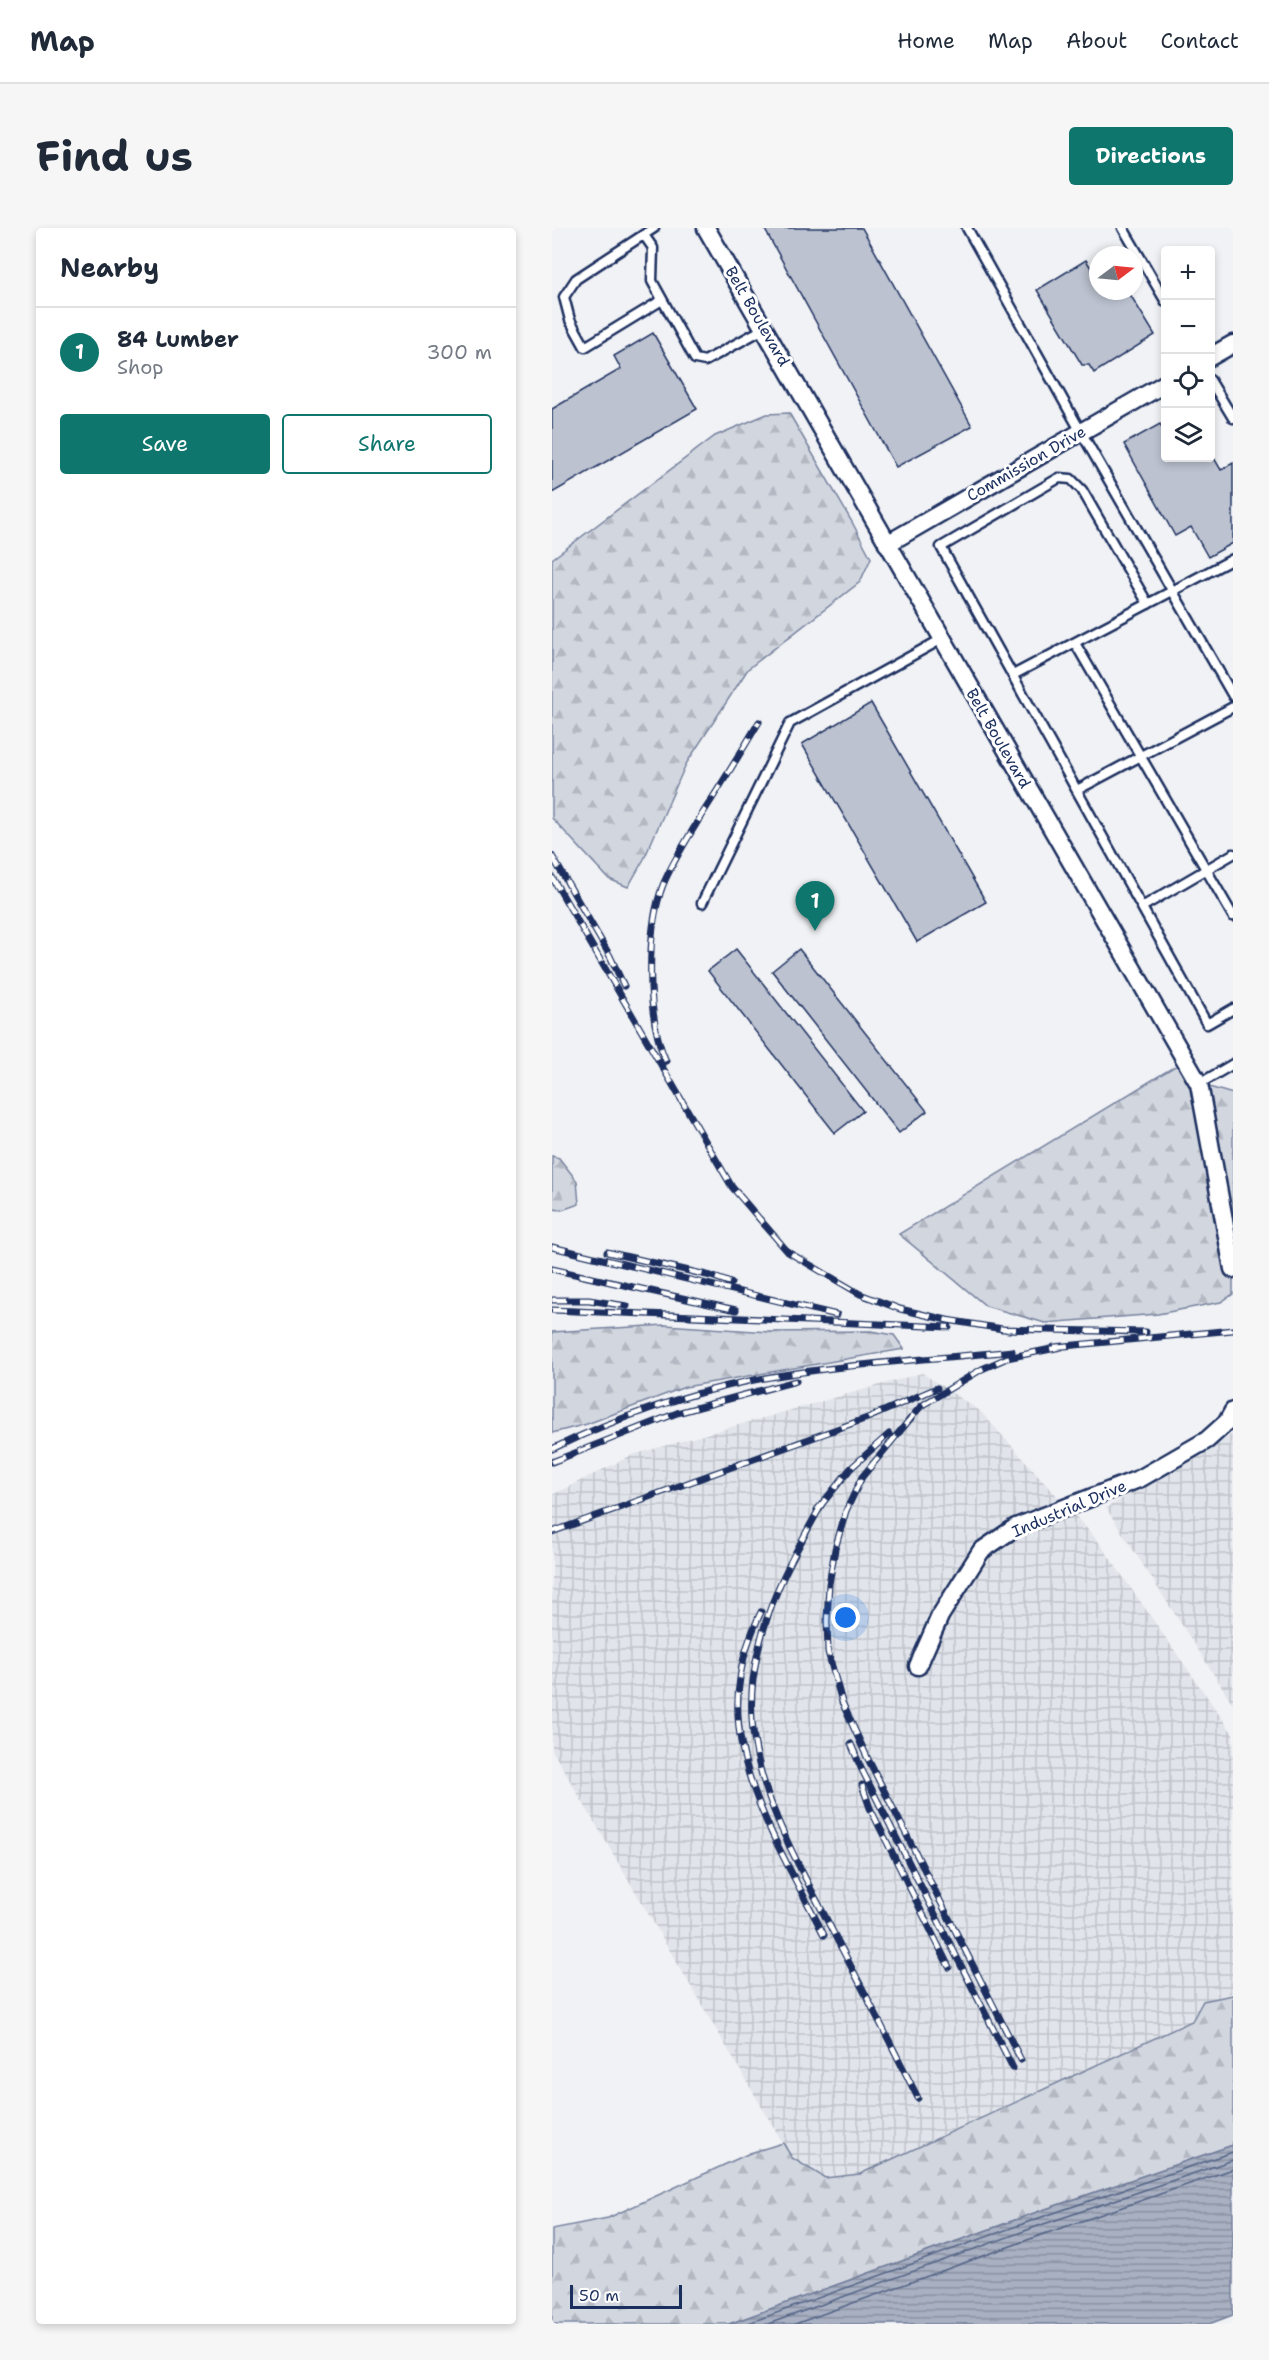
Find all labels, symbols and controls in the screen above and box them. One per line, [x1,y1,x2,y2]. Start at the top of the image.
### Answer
text: Map [30,22,95,60]
text: Home [897,27,955,55]
text: Map [988,27,1033,55]
text: About [1066,27,1127,55]
text: Contact [1160,27,1239,55]
button: Directions [1069,127,1233,185]
text: Find us [36,128,193,184]
north arrow [1089,246,1143,300]
map controls [1161,246,1215,462]
button: + [1161,246,1215,300]
text: Nearby [60,250,159,285]
street label: Belt Boulevard [720,262,795,370]
button: − [1161,300,1215,354]
text: 84 Lumber [117,325,239,354]
text: 1 [75,339,84,365]
text: 300 m [426,339,492,365]
text: Shop [117,354,164,380]
button: locate [1161,354,1215,408]
button: layers [1161,408,1215,462]
button: Save [60,414,270,474]
button: Share [282,414,492,474]
street label: Commission Drive [963,421,1090,506]
street label: Belt Boulevard [961,684,1036,792]
pin: 1 [796,882,834,931]
street label: Industrial Drive [1009,1475,1130,1542]
your location [831,1603,860,1632]
scale bar [570,2282,682,2310]
text: 50 m [579,2285,619,2306]

